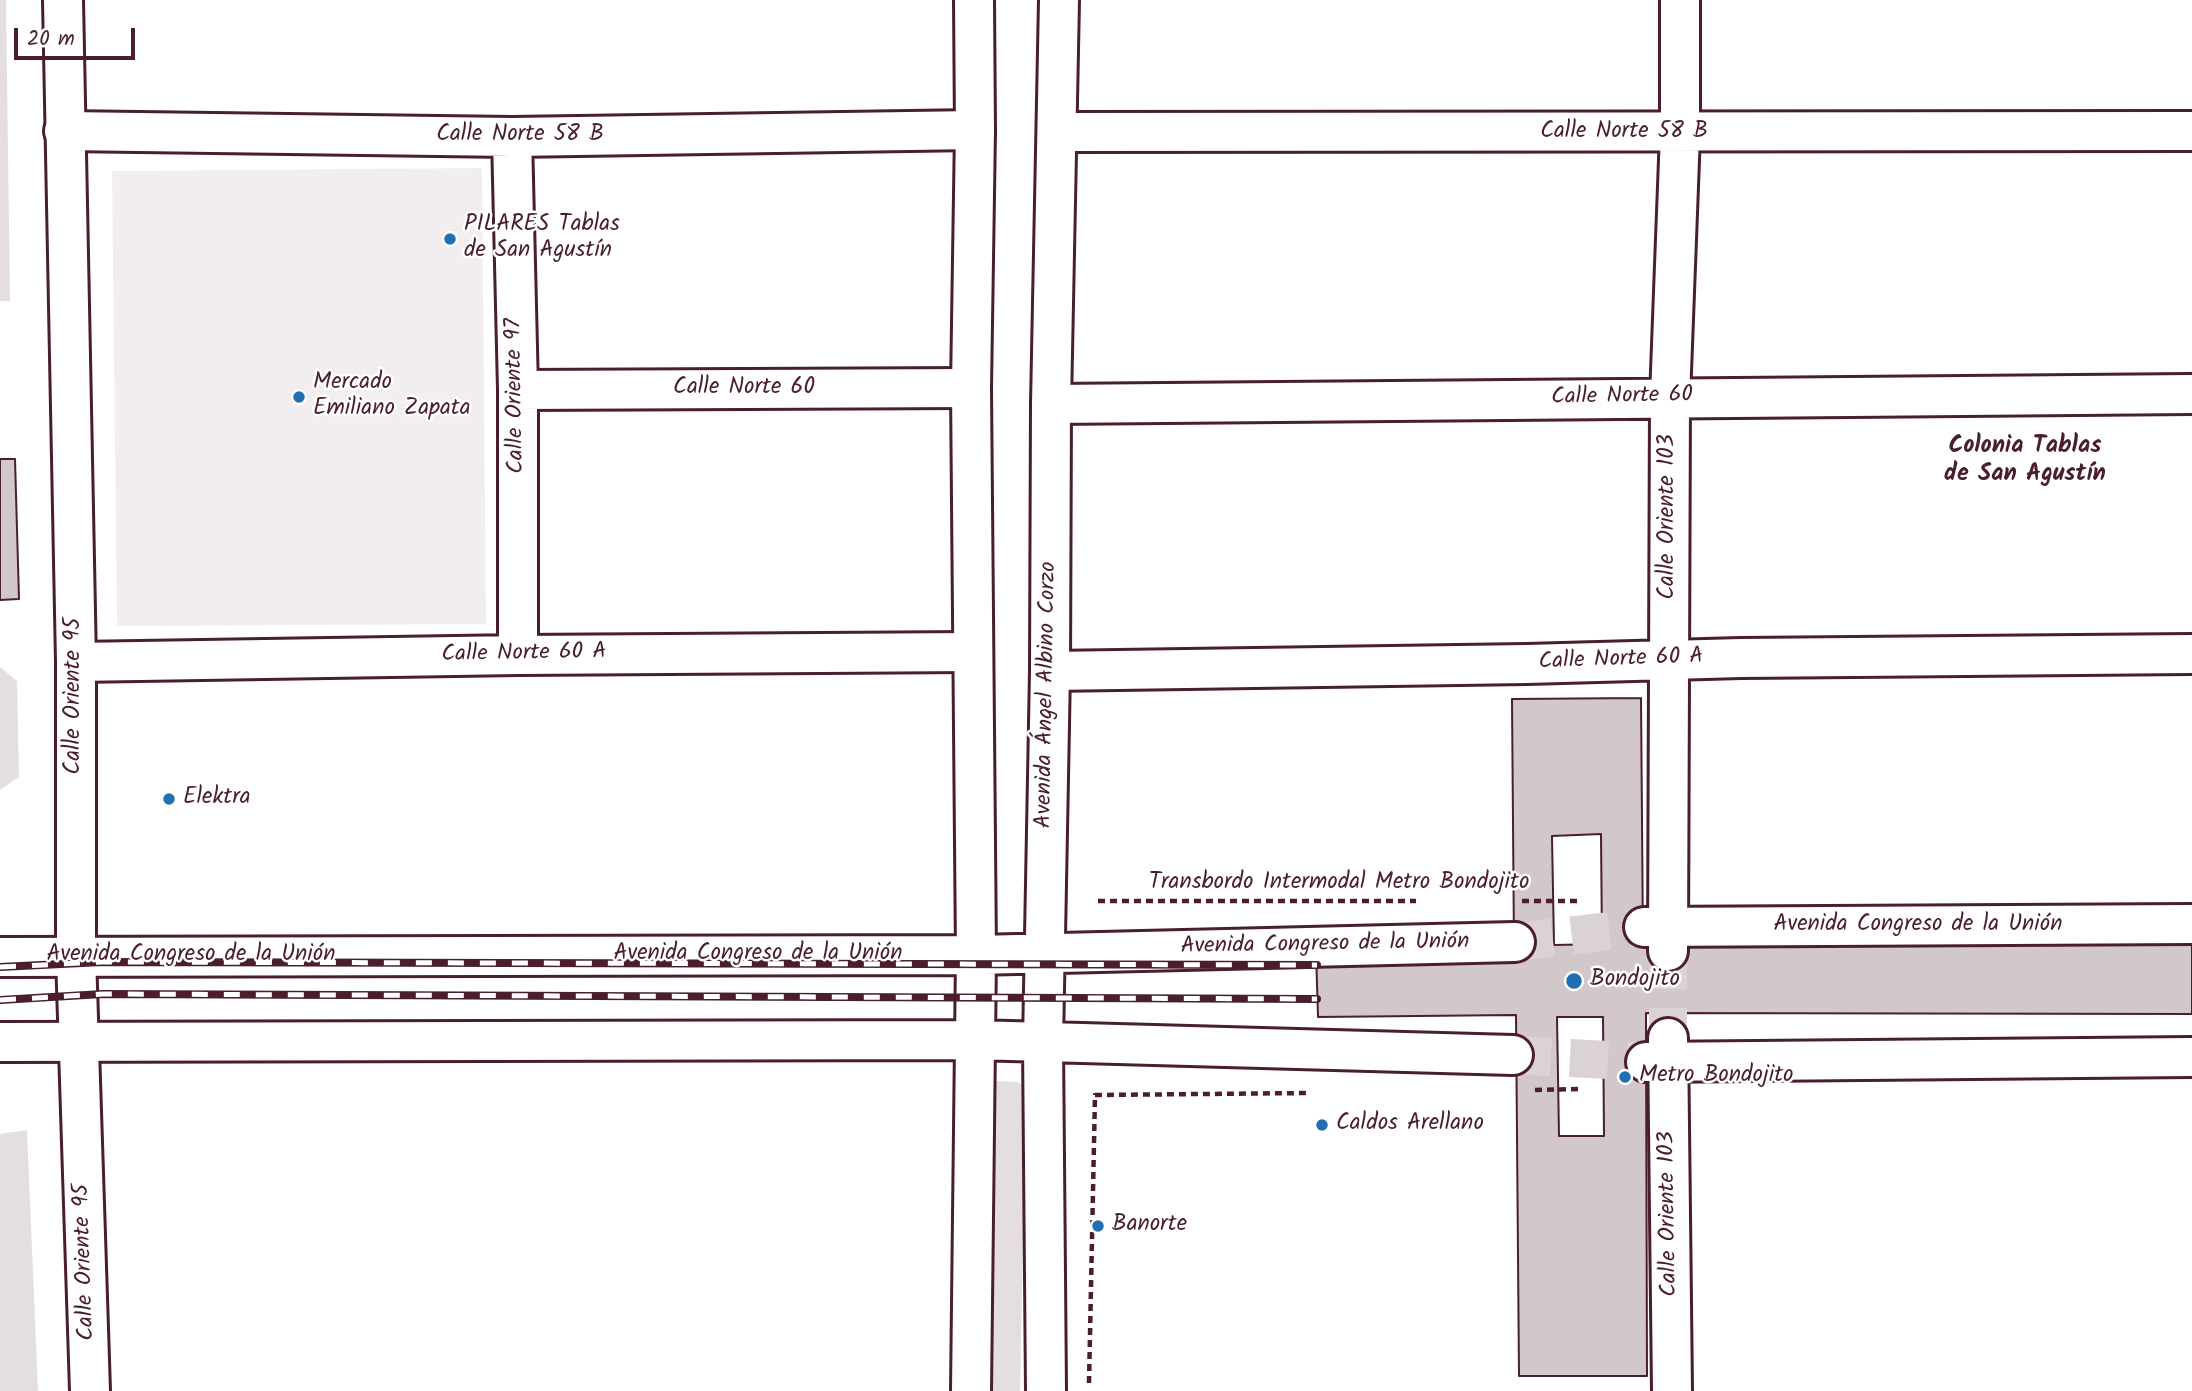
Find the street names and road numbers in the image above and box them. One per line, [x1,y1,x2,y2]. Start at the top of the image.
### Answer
street label: Calle Norte 58 B [1540,119,1708,147]
street label: Calle Norte 58 B [436,122,604,150]
street label: Calle Oriente 97 [502,318,532,474]
street label: Calle Norte 60 [673,375,815,403]
street label: Calle Norte 60 [1551,383,1693,413]
street label: Calle Oriente 103 [1655,434,1683,600]
street label: Avenida Ángel Albino Corzo [1032,561,1064,829]
street label: Calle Oriente 95 [61,617,89,775]
street label: Calle Norte 60 A [441,640,607,670]
street label: Calle Norte 60 A [1538,644,1704,678]
street label: Transbordo Intermodal Metro Bondojito [1149,870,1529,898]
street label: Avenida Congreso de la Unión [1774,912,2062,940]
street label: Avenida Congreso de la Unión [1180,930,1470,962]
street label: Avenida Congreso de la Unión [614,941,902,969]
street label: Avenida Congreso de la Unión [47,942,335,970]
street label: Calle Oriente 103 [1655,1131,1685,1297]
street label: Calle Oriente 95 [69,1183,103,1341]

